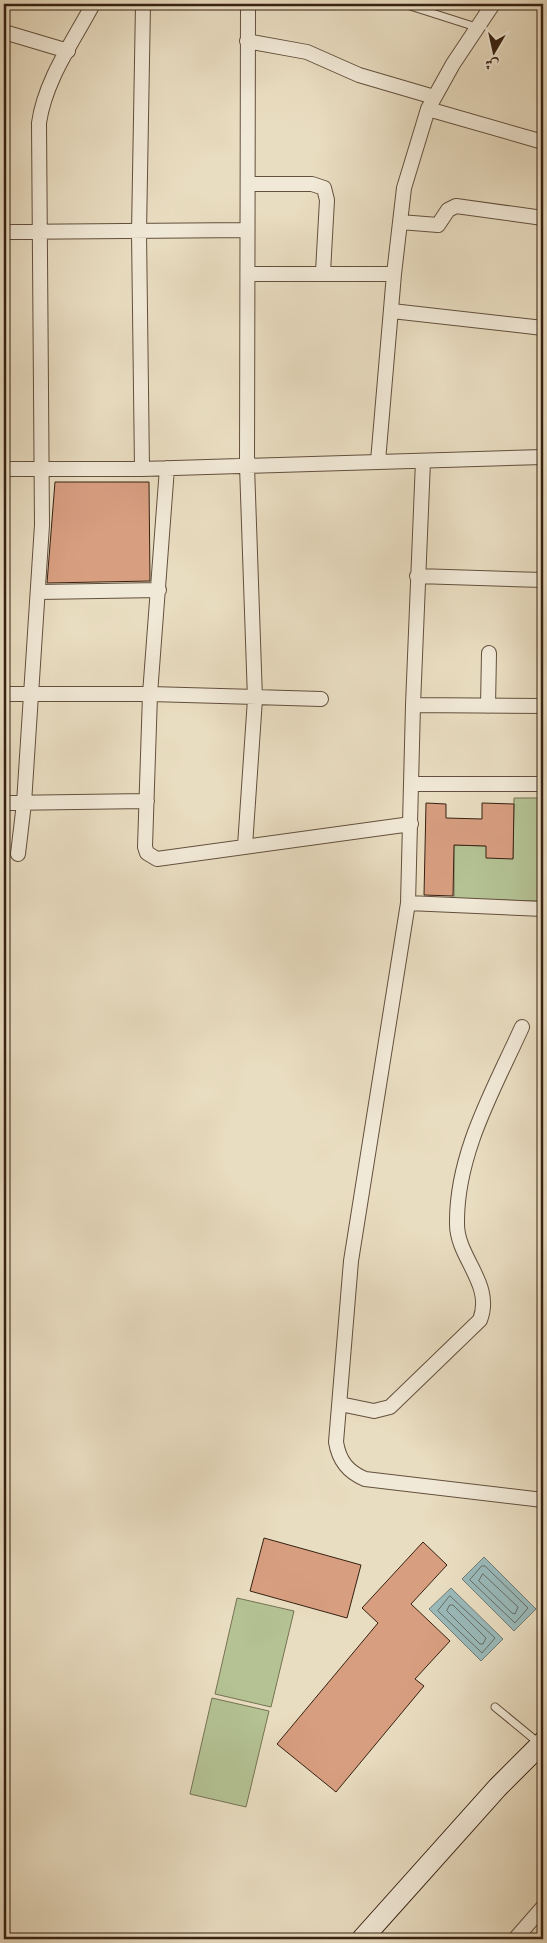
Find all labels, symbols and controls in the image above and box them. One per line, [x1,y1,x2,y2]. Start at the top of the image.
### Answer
north arrow [470,28,520,78]
text: ش [484,55,500,75]

